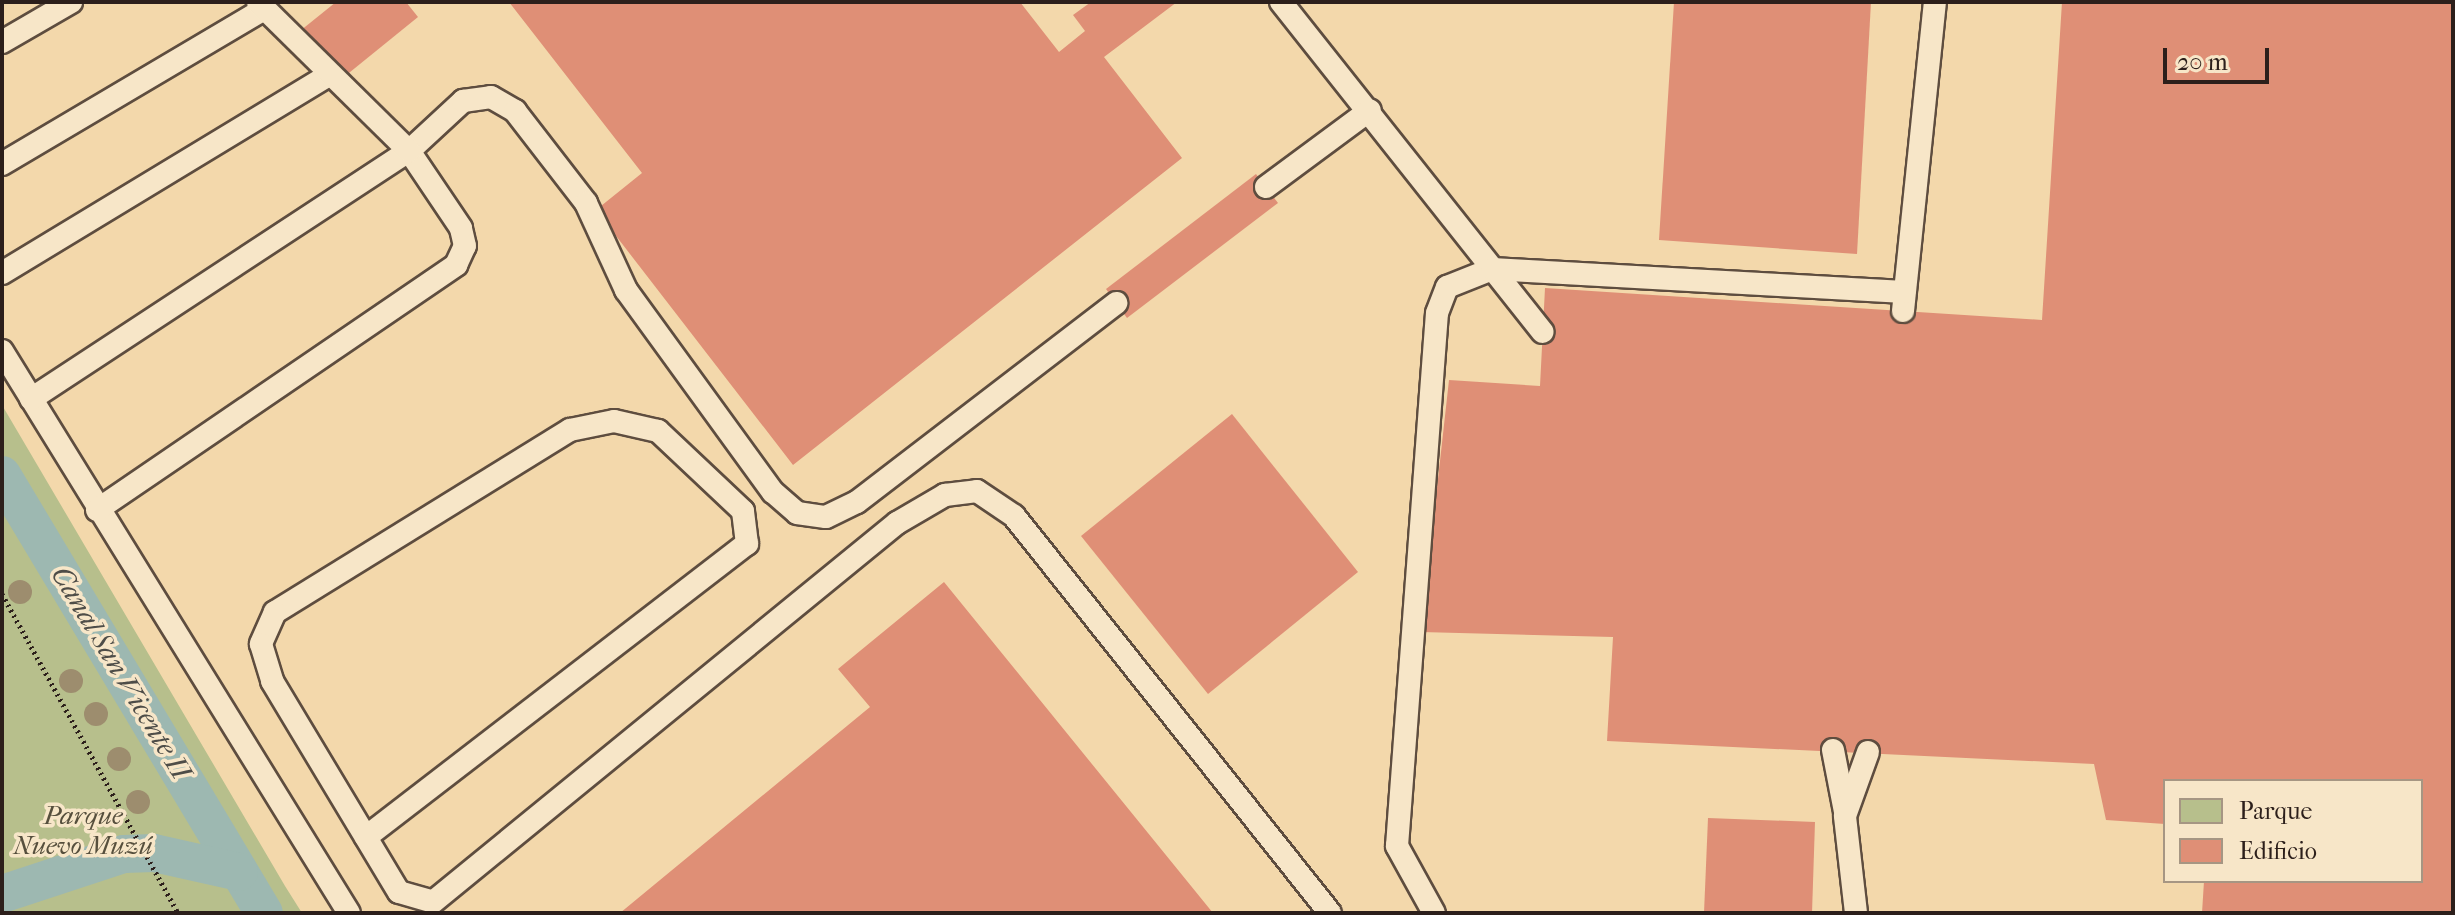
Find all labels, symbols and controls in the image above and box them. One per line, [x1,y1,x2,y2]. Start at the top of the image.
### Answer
scale bar [2167,32,2273,82]
text: 20 m [2177,48,2228,76]
water label: Canal San Vicente II [44,560,198,786]
legend [2163,779,2423,883]
text: Parque [2239,797,2312,825]
park label: Parque Nuevo Muzú [13,800,153,862]
text: Edificio [2239,837,2317,865]

